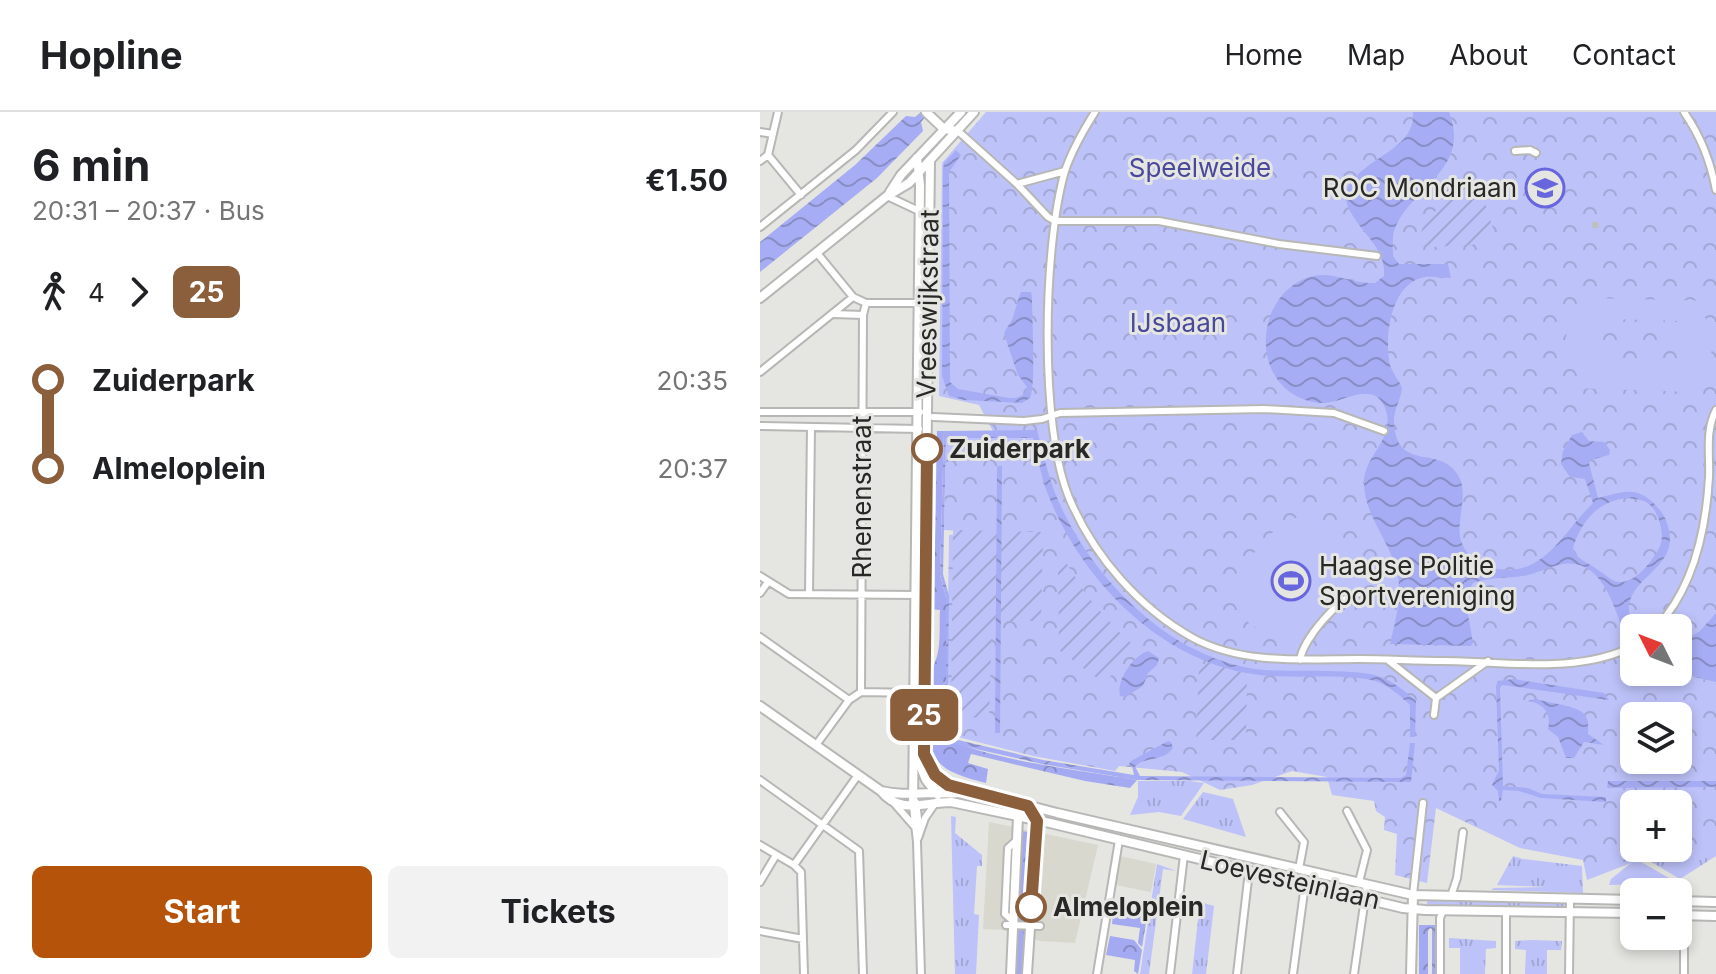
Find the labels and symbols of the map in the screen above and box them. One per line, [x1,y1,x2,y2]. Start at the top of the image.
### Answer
park label: Speelweide [1129,152,1271,183]
school or university icon: ROC Mondriaan [1524,167,1566,209]
place label: ROC Mondriaan [1323,172,1517,203]
street label: Vreeswijkstraat [910,209,945,399]
park label: IJsbaan [1130,307,1226,338]
street label: Rhenenstraat [846,416,877,578]
place label: Zuiderpark [949,433,1090,464]
marker: Zuiderpark [912,434,942,464]
place label: Haagse Politie Sportvereniging [1319,550,1515,611]
sports icon: Haagse Politie Sportvereniging [1270,560,1312,602]
north arrow [1620,614,1692,686]
line badge: 25 [888,689,960,741]
street label: Loevesteinlaan [1197,844,1383,915]
place label: Almeloplein [1053,891,1204,922]
marker: Almeloplein [1016,892,1046,922]

